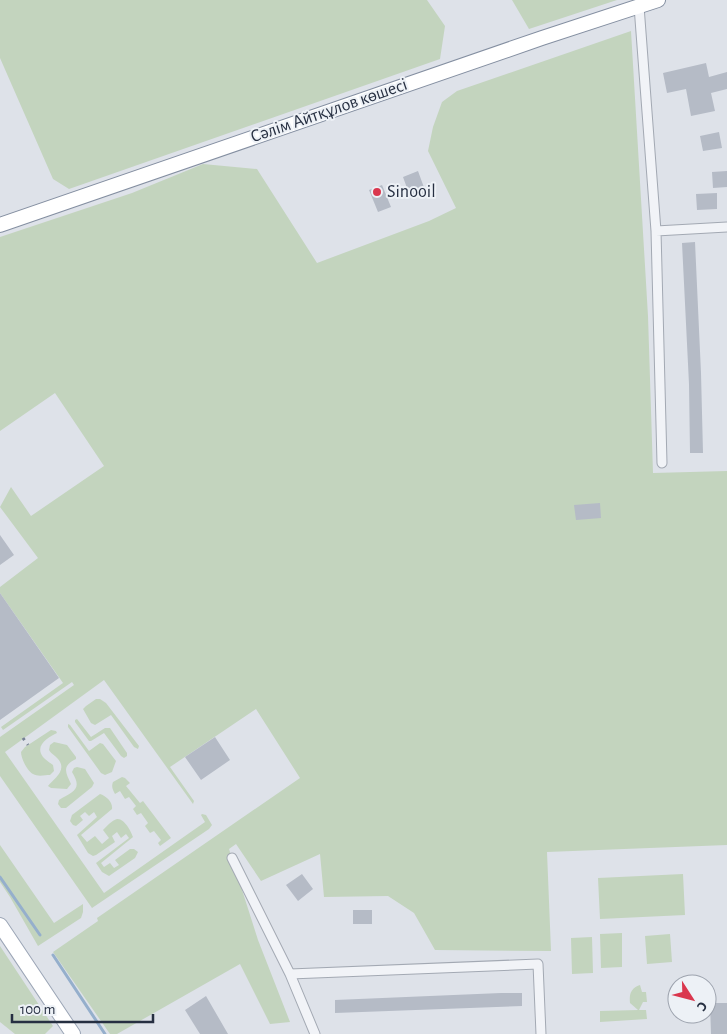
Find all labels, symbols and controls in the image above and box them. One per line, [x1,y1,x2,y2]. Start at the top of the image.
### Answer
street label: Сәлім Айтқұлов көшесі [248,76,410,146]
place label: Sinooil [387,183,436,201]
marker: Sinooil [371,186,383,198]
north arrow [667,974,717,1024]
scale bar [12,992,154,1024]
text: С [694,999,710,1014]
text: 100 m [20,1002,55,1017]

